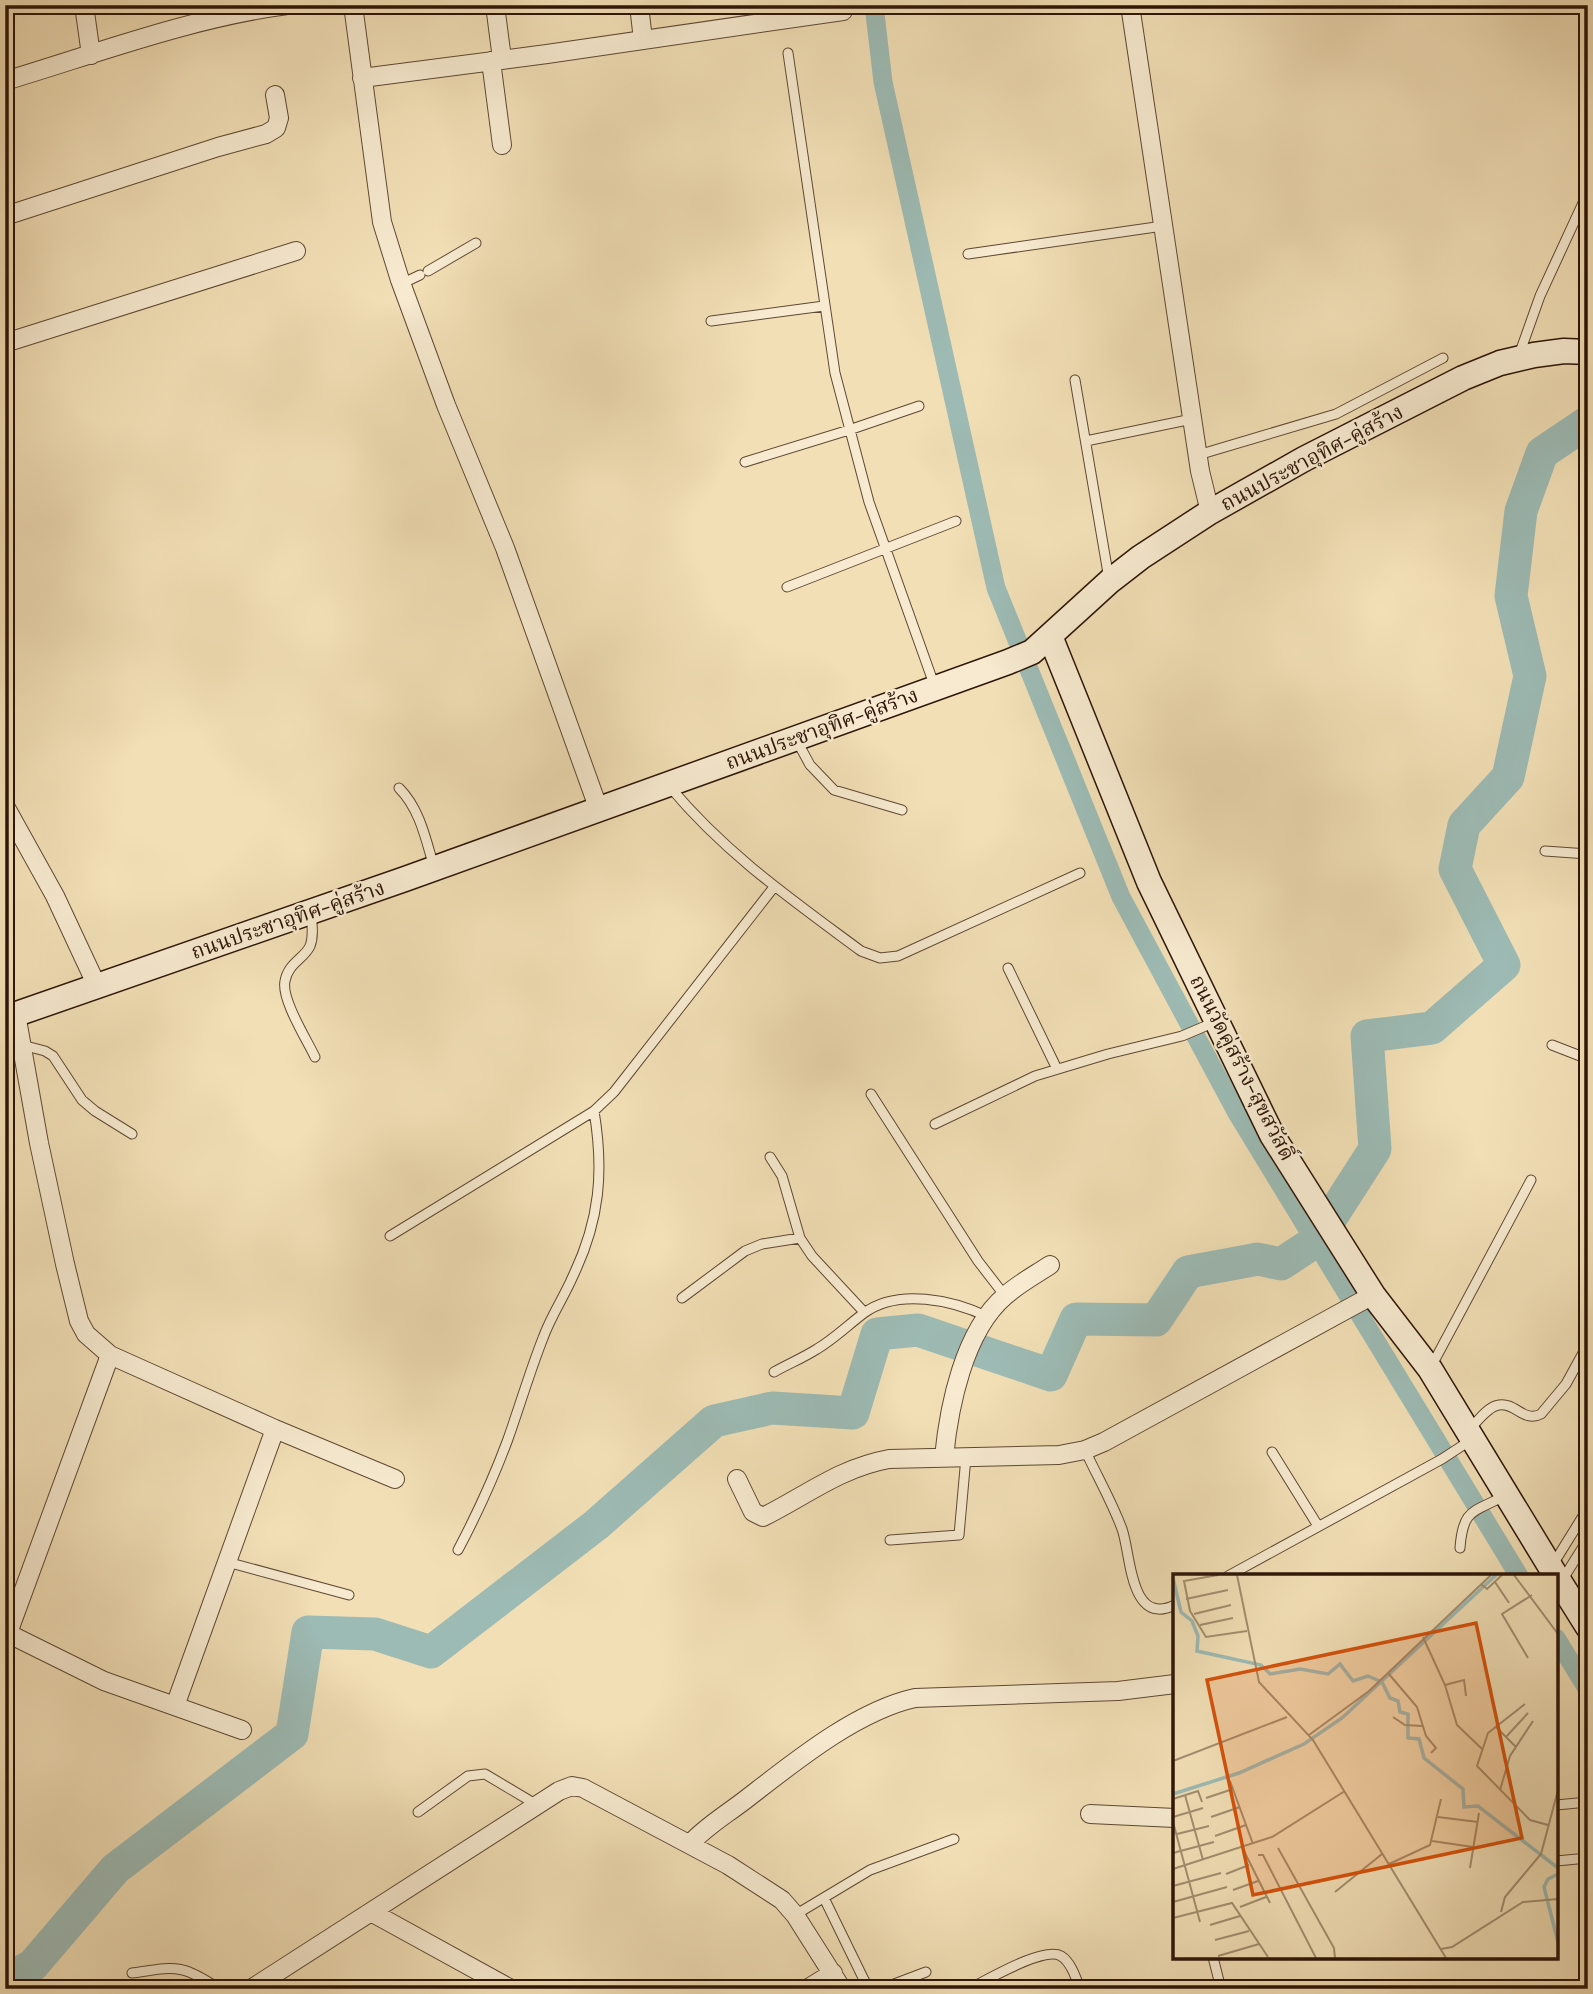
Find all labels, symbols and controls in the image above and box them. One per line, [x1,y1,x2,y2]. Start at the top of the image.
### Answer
street label: ถนนประชาอุทิศ-คู่สร้าง [1215,397,1409,519]
street label: ถนนประชาอุทิศ-คู่สร้าง [722,681,922,777]
street label: ถนนประชาอุทิศ-คู่สร้าง [187,873,389,967]
street label: ถนนวัดคู่สร้าง-สุขสวัสดิ์ [1182,969,1304,1167]
inset map [1173,1574,1558,1959]

